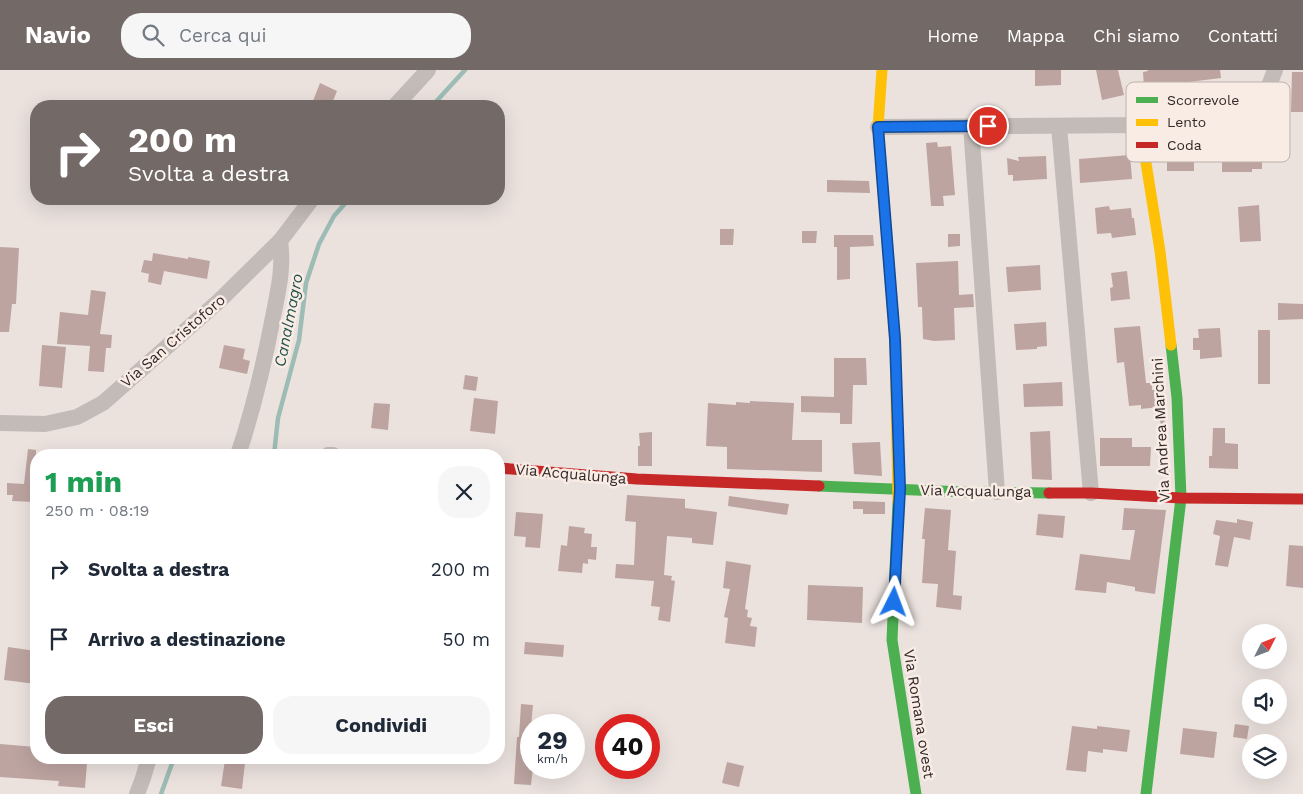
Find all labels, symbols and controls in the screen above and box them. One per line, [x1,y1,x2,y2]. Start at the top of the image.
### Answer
search box [121,13,471,58]
text: Navio [25,21,91,49]
icon: search [139,21,167,49]
text: Cerca qui [179,24,267,47]
text: Home [927,25,979,46]
text: Mappa [1007,25,1065,46]
text: Chi siamo [1093,25,1180,46]
text: Contatti [1208,25,1278,46]
legend [1126,82,1290,162]
text: Scorrevole [1167,92,1239,108]
pin [967,105,1009,147]
icon: arrive [974,112,1002,140]
text: Lento [1167,114,1206,130]
text: 200 m [128,119,237,161]
icon: right [45,120,110,185]
text: Coda [1167,137,1202,153]
text: Svolta a destra [128,161,289,186]
water label: Canalmagro [270,272,307,368]
street label: Via San Cristoforo [117,291,229,391]
street label: Via Andrea Marchini [1148,357,1174,503]
street label: Via Acqualunga [515,460,628,488]
text: 1 min [45,464,122,499]
button: close [438,466,490,518]
street label: Via Acqualunga [920,481,1032,501]
text: 250 m · 08:19 [45,501,149,520]
icon: right [45,555,73,583]
text: Svolta a destra [88,558,229,581]
text: 200 m [431,558,490,581]
position arrow [867,575,919,627]
north arrow [1242,624,1288,669]
map controls [1242,624,1287,779]
icon: arrive [45,625,73,653]
text: Arrivo a destinazione [88,628,285,651]
text: 50 m [443,628,490,651]
street label: Via Romana ovest [900,648,938,781]
button: sound [1242,679,1287,724]
button: Esci [45,696,263,754]
button: Condividi [273,696,490,754]
speed limit sign: 40 [595,714,660,779]
text: 29 [537,726,568,755]
button: layers [1242,734,1287,779]
text: km/h [537,752,568,766]

